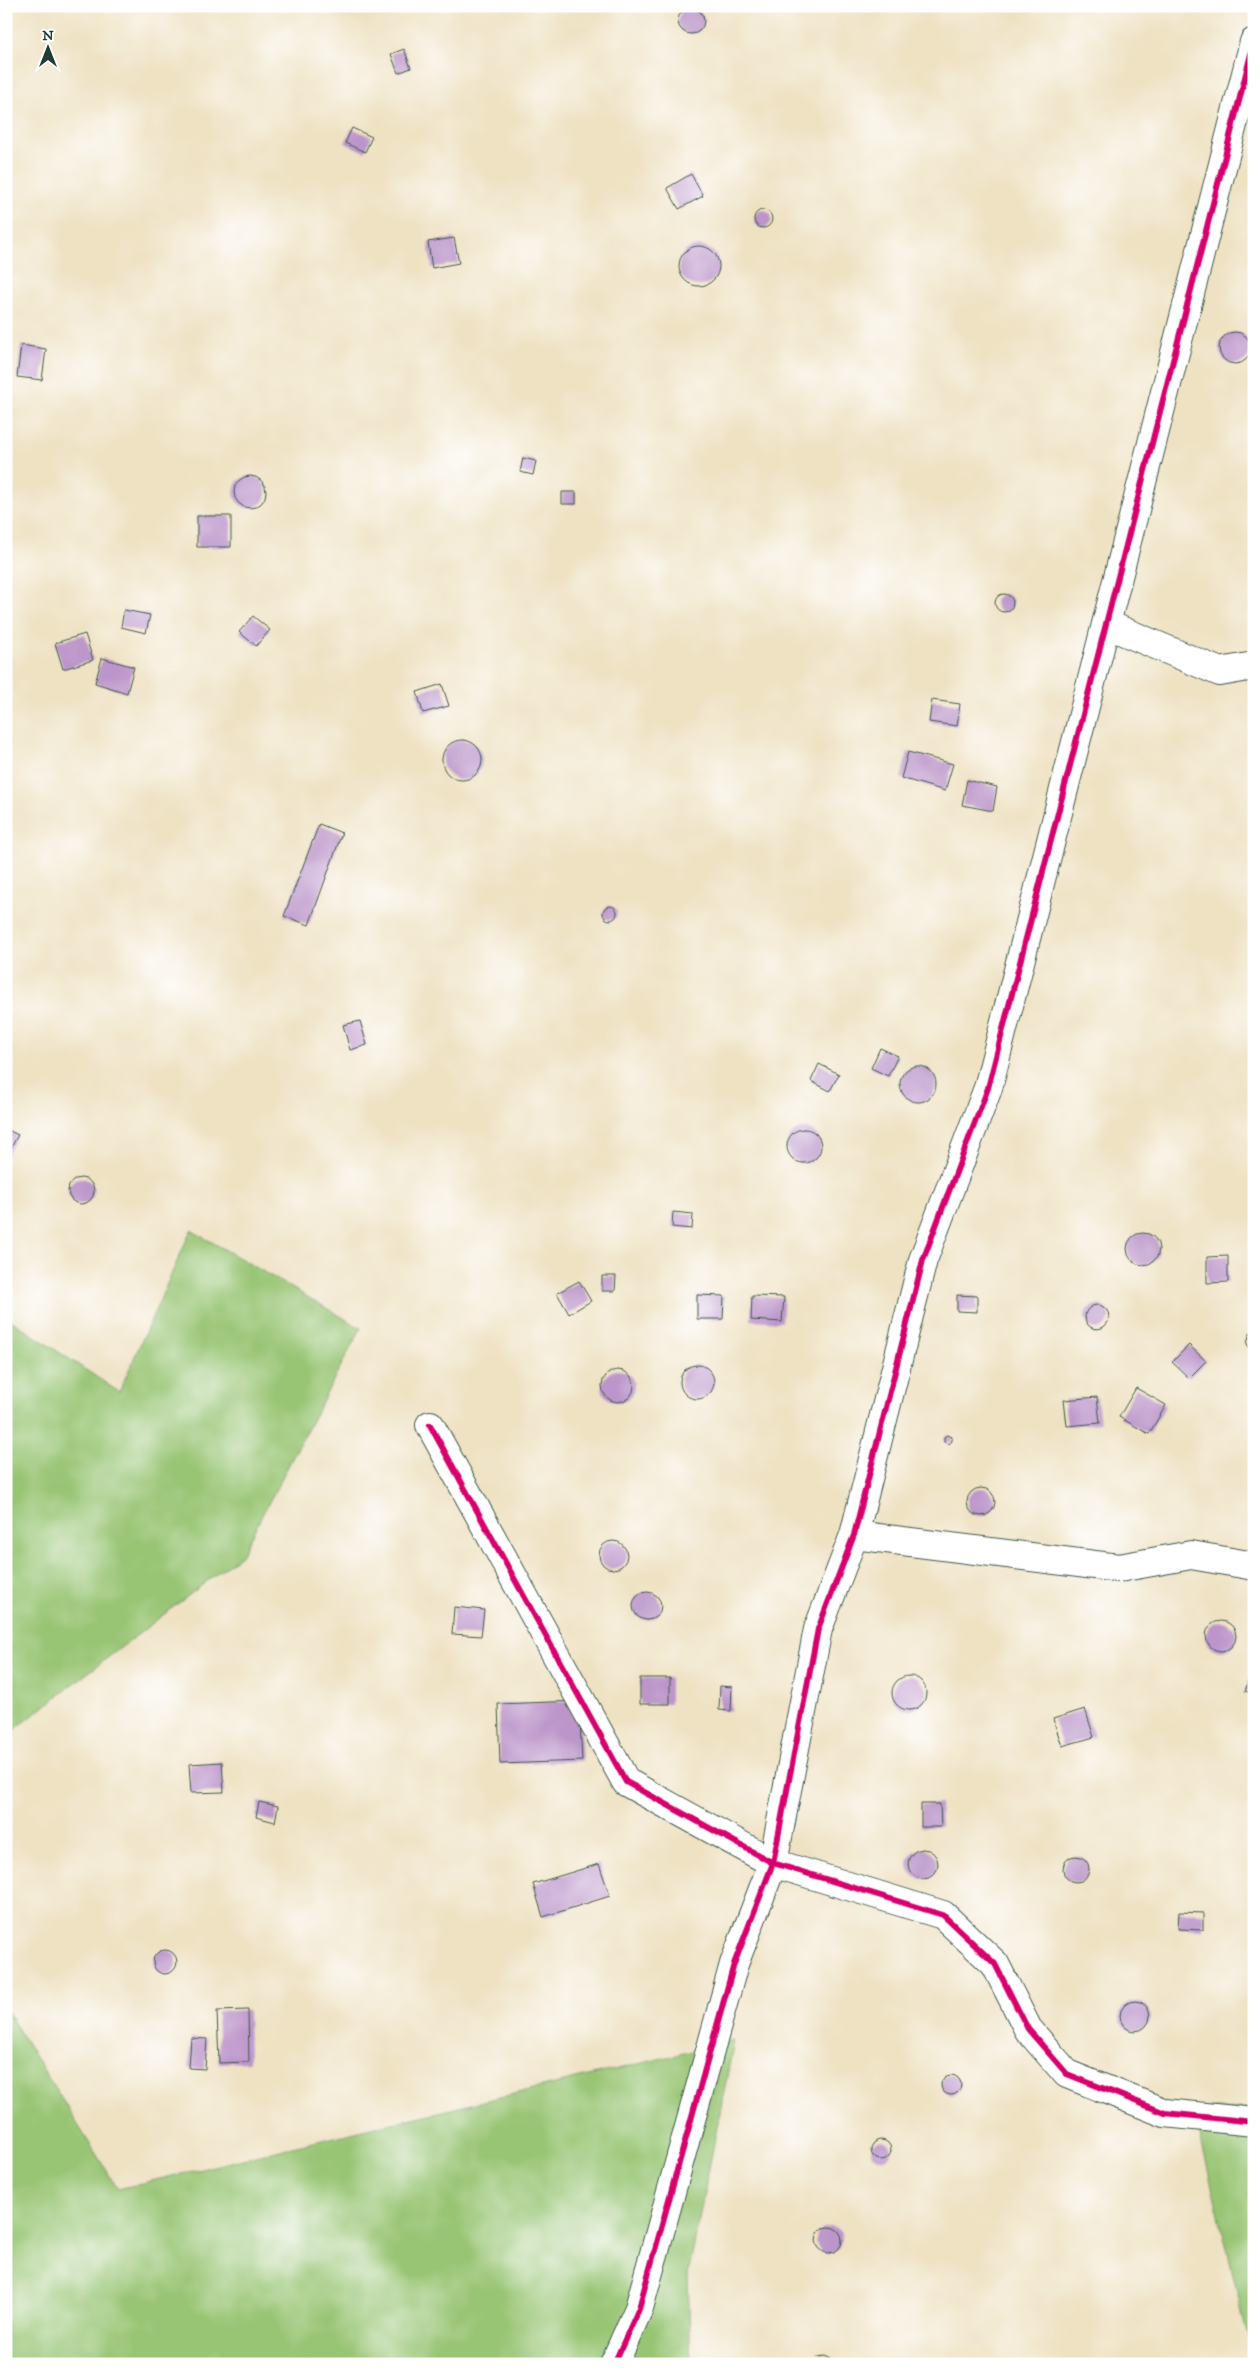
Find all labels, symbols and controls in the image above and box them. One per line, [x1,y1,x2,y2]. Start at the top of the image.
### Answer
north arrow [22,22,72,72]
text: N [42,27,54,45]

